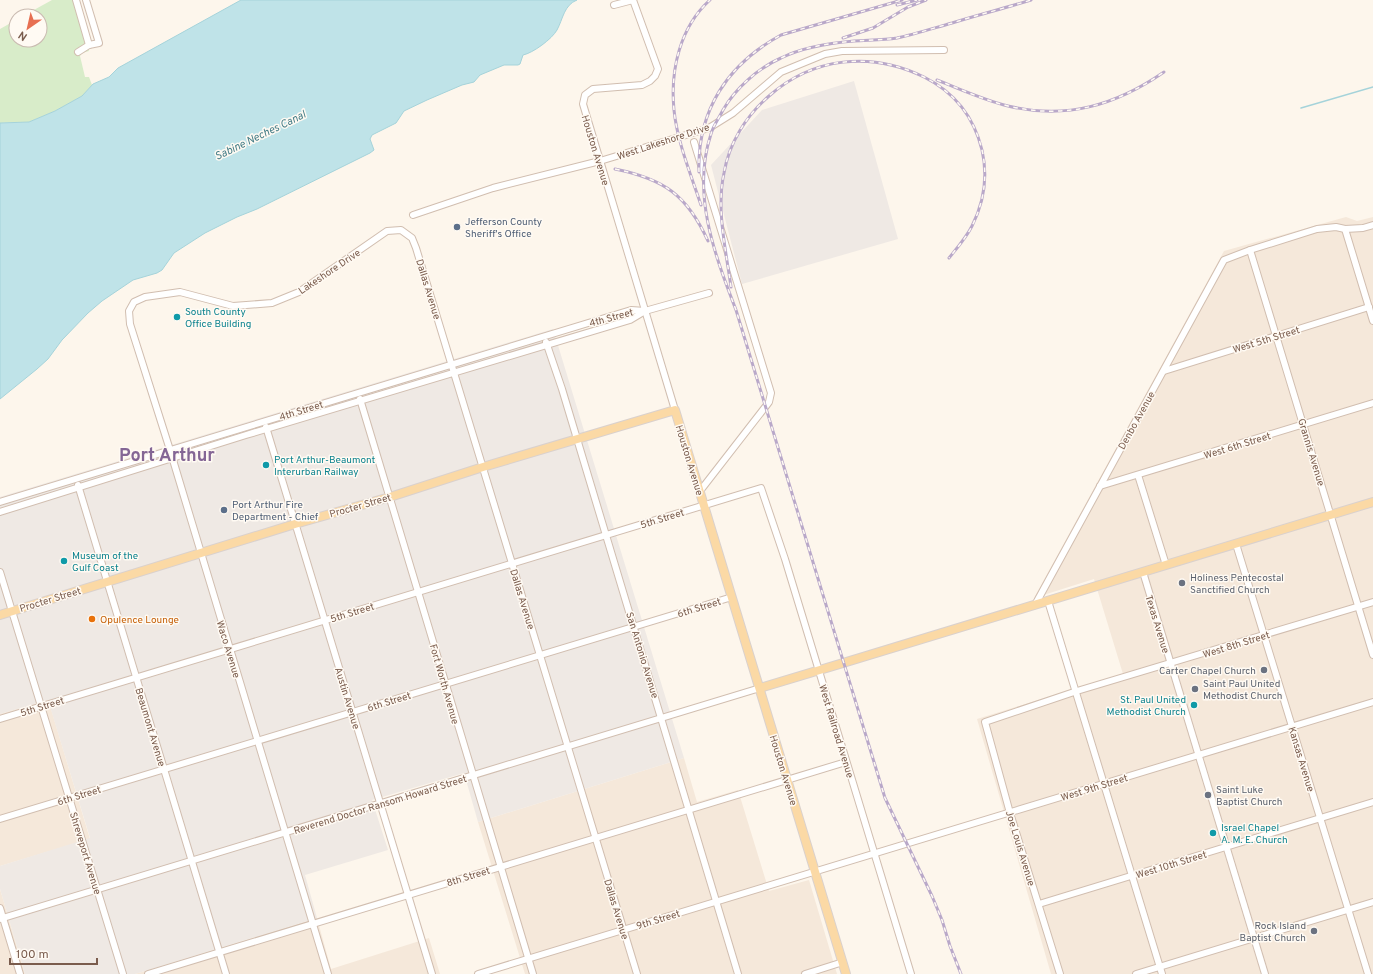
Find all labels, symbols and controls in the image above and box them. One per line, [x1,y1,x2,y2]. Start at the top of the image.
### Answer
north arrow [8,8,48,48]
text: N [16,27,30,43]
water label: Sabine Neches Canal [213,107,309,164]
street label: Houston Avenue [578,114,611,187]
street label: West Lakeshore Drive [616,121,711,164]
place label: Jefferson County Sheriff's Office [465,216,542,241]
marker: Jefferson County Sheriff's Office [452,222,462,232]
street label: Lakeshore Drive [296,247,363,298]
street label: Dallas Avenue [412,258,443,321]
place label: South County Office Building [185,306,251,331]
street label: 4th Street [588,306,635,331]
marker: South County Office Building [172,312,182,322]
street label: West 5th Street [1231,324,1302,357]
street label: Denbo Avenue [1116,389,1159,452]
street label: 4th Street [278,399,325,424]
street label: Grannis Avenue [1294,417,1327,488]
street label: Houston Avenue [672,424,705,497]
street label: West 6th Street [1202,430,1273,463]
district label: Port Arthur [119,445,215,468]
place label: Port Arthur-Beaumont Interurban Railway [274,454,376,479]
marker: Port Arthur-Beaumont Interurban Railway [261,460,271,470]
street label: Procter Street [328,491,393,521]
place label: Port Arthur Fire Department - Chief [232,499,319,524]
marker: Port Arthur Fire Department - Chief [219,505,229,515]
street label: 5th Street [639,507,686,532]
place label: Museum of the Gulf Coast [72,550,138,575]
marker: Museum of the Gulf Coast [59,556,69,566]
street label: Dallas Avenue [506,568,537,631]
place label: Holiness Pentecostal Sanctified Church [1190,572,1284,597]
marker: Holiness Pentecostal Sanctified Church [1177,578,1187,588]
street label: Procter Street [18,585,83,616]
street label: Texas Avenue [1142,594,1172,655]
street label: 6th Street [676,596,723,621]
street label: 5th Street [329,601,376,626]
street label: San Antonio Avenue [622,611,661,700]
marker: Opulence Lounge [87,614,97,624]
place label: Opulence Lounge [100,614,179,627]
street label: Waco Avenue [213,619,242,680]
street label: West 8th Street [1201,629,1272,662]
street label: Fort Worth Avenue [426,643,461,726]
place label: Carter Chapel Church [1159,665,1256,678]
marker: Carter Chapel Church [1259,665,1269,675]
street label: Austin Avenue [331,666,362,731]
place label: Saint Paul United Methodist Church [1203,678,1282,703]
street label: West Railroad Avenue [815,683,856,780]
marker: Saint Paul United Methodist Church [1190,684,1200,694]
street label: Beaumont Avenue [131,686,168,768]
street label: 6th Street [366,690,413,715]
place label: St. Paul United Methodist Church [1107,694,1186,719]
street label: 5th Street [19,695,66,720]
marker: St. Paul United Methodist Church [1189,700,1199,710]
street label: Kansas Avenue [1284,725,1317,794]
street label: Houston Avenue [766,734,799,807]
street label: West 9th Street [1059,772,1130,805]
street label: Reverend Doctor Ransom Howard Street [292,773,469,838]
street label: 6th Street [56,784,103,809]
place label: Saint Luke Baptist Church [1216,784,1283,809]
marker: Saint Luke Baptist Church [1203,790,1213,800]
street label: Joe Louis Avenue [1002,809,1037,888]
street label: Shreveport Avenue [66,811,103,896]
place label: Israel Chapel A. M. E. Church [1221,822,1288,847]
marker: Israel Chapel A. M. E. Church [1208,828,1218,838]
street label: West 10th Street [1134,848,1209,882]
street label: 8th Street [445,865,492,890]
street label: Dallas Avenue [600,878,631,941]
street label: 9th Street [635,908,682,933]
place label: Rock Island Baptist Church [1239,920,1306,945]
marker: Rock Island Baptist Church [1309,926,1319,936]
scale bar [10,940,97,966]
text: 100 m [16,947,49,963]

